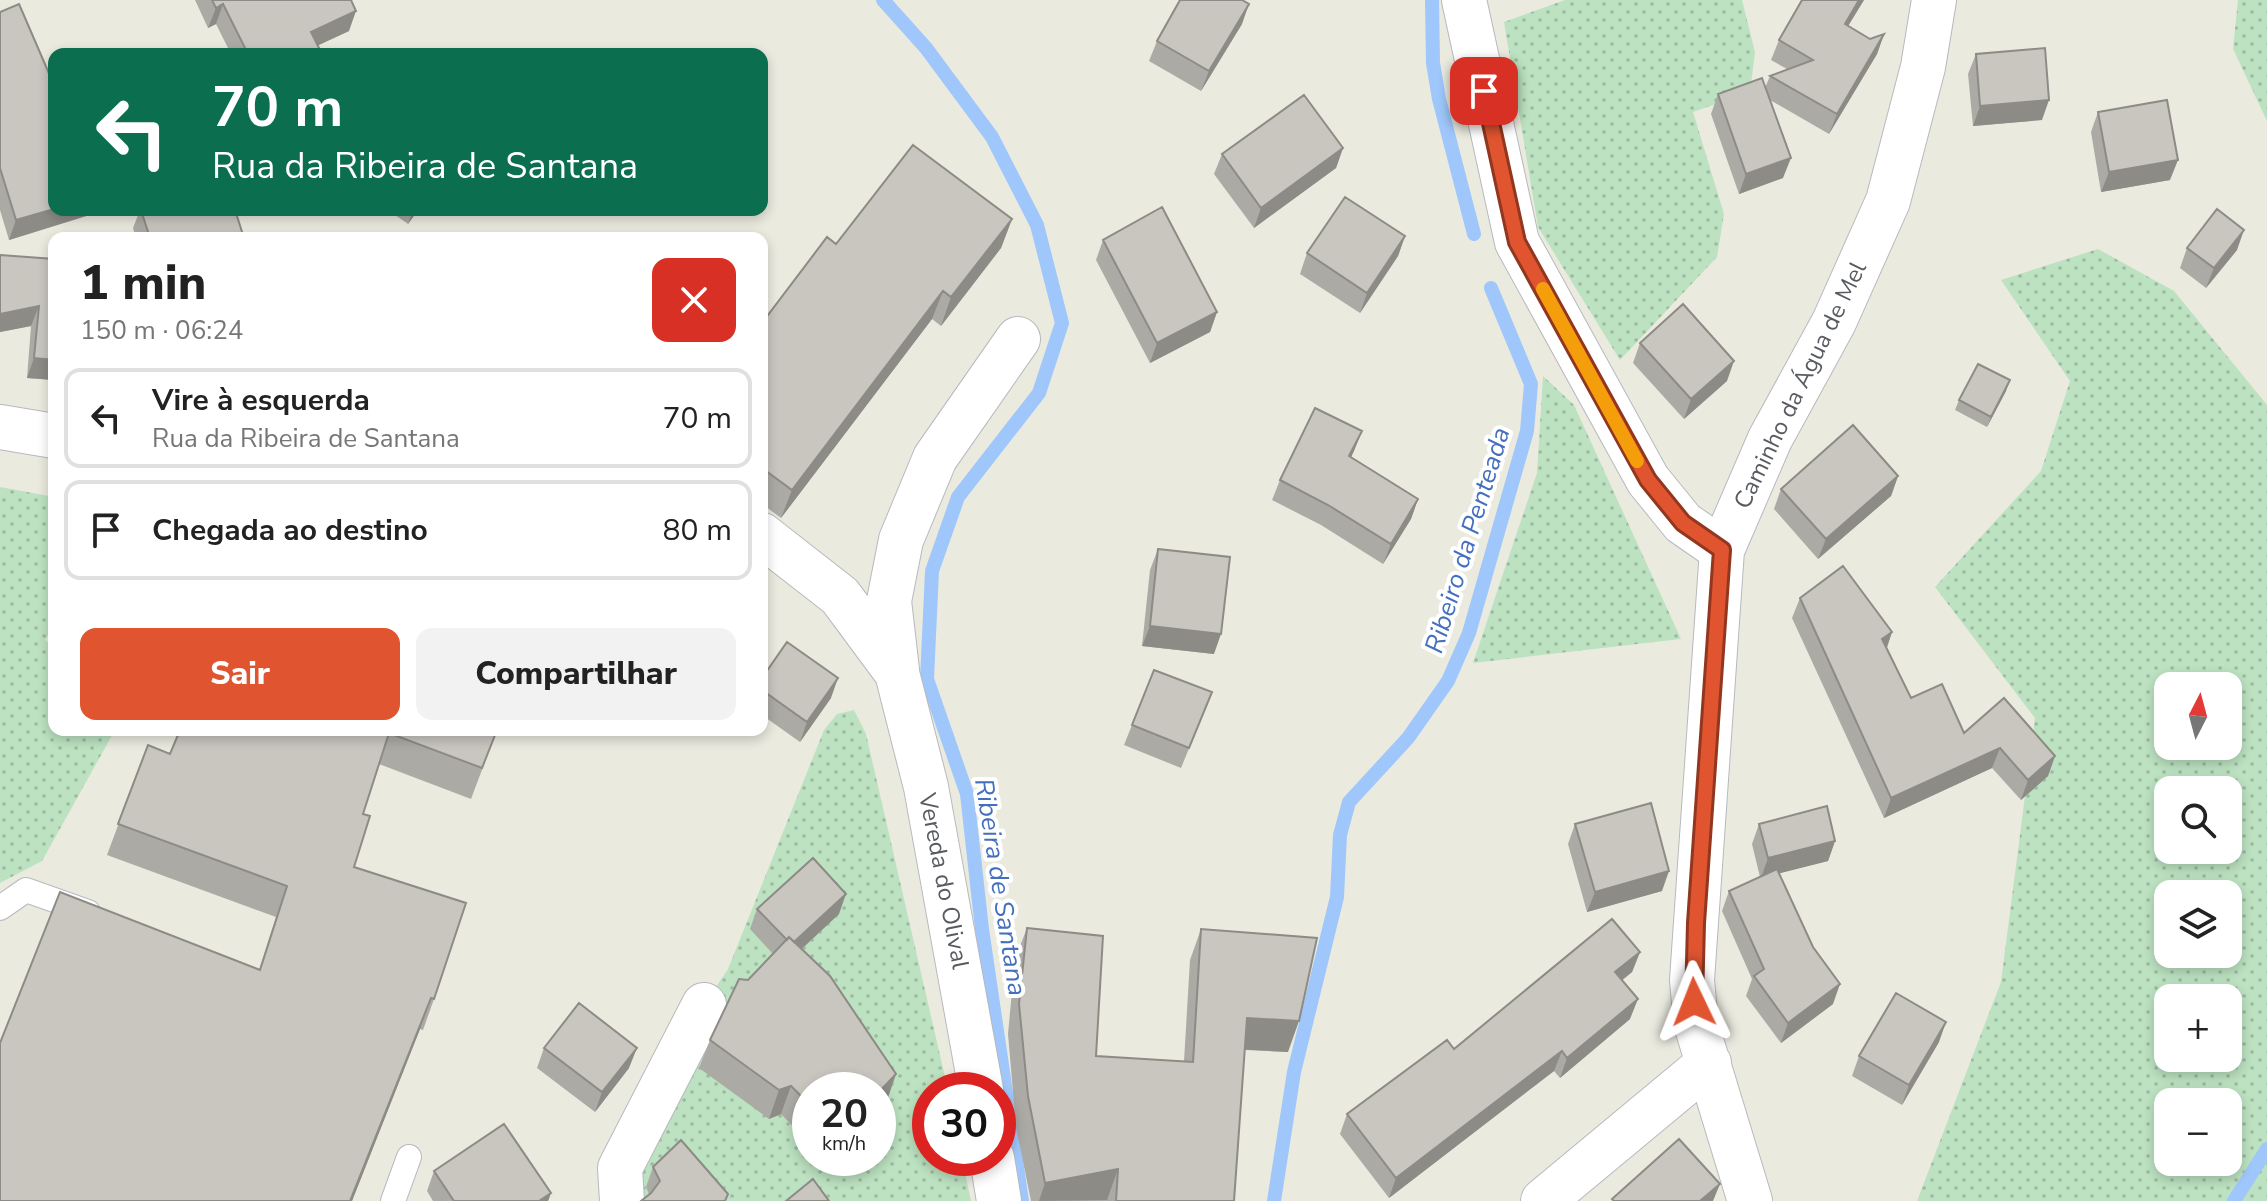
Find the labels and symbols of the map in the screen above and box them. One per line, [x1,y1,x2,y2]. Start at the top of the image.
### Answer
pin [1450,57,1518,125]
street label: Caminho da Água de Mel [1726,256,1874,514]
water label: Ribeiro da Penteada [1416,423,1518,657]
north arrow [2154,672,2242,760]
water label: Ribeira de Santana [966,776,1035,998]
street label: Vereda do Olival [911,789,977,972]
position arrow [1652,960,1736,1044]
speed limit sign: 30 [912,1072,1016,1176]

